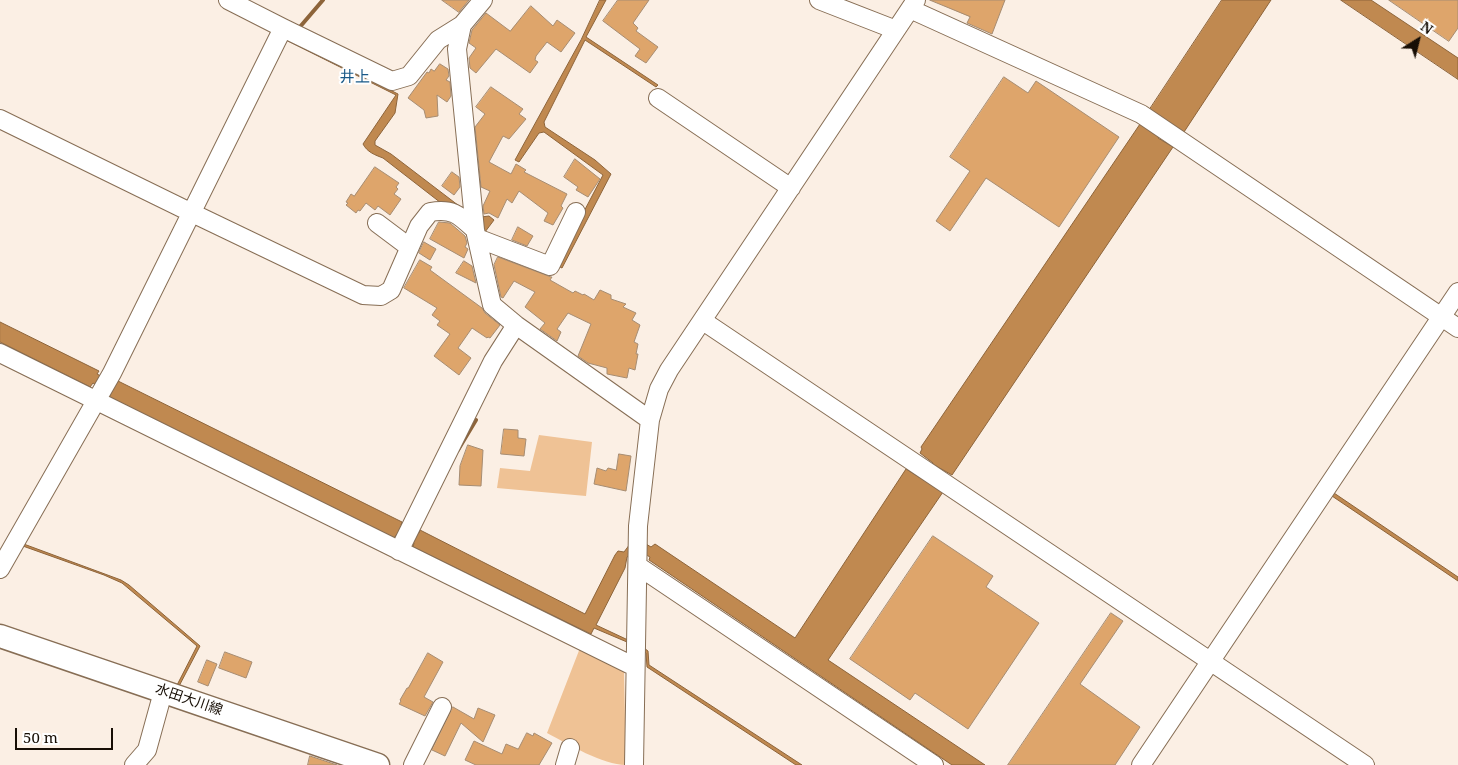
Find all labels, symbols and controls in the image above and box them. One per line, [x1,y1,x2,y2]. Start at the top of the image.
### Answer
north arrow [1393,15,1443,65]
text: N [1417,17,1437,38]
district label: 井上 [340,69,370,87]
street label: 水田大川線 [153,681,225,719]
scale bar [18,718,115,750]
text: 50 m [23,727,58,747]

